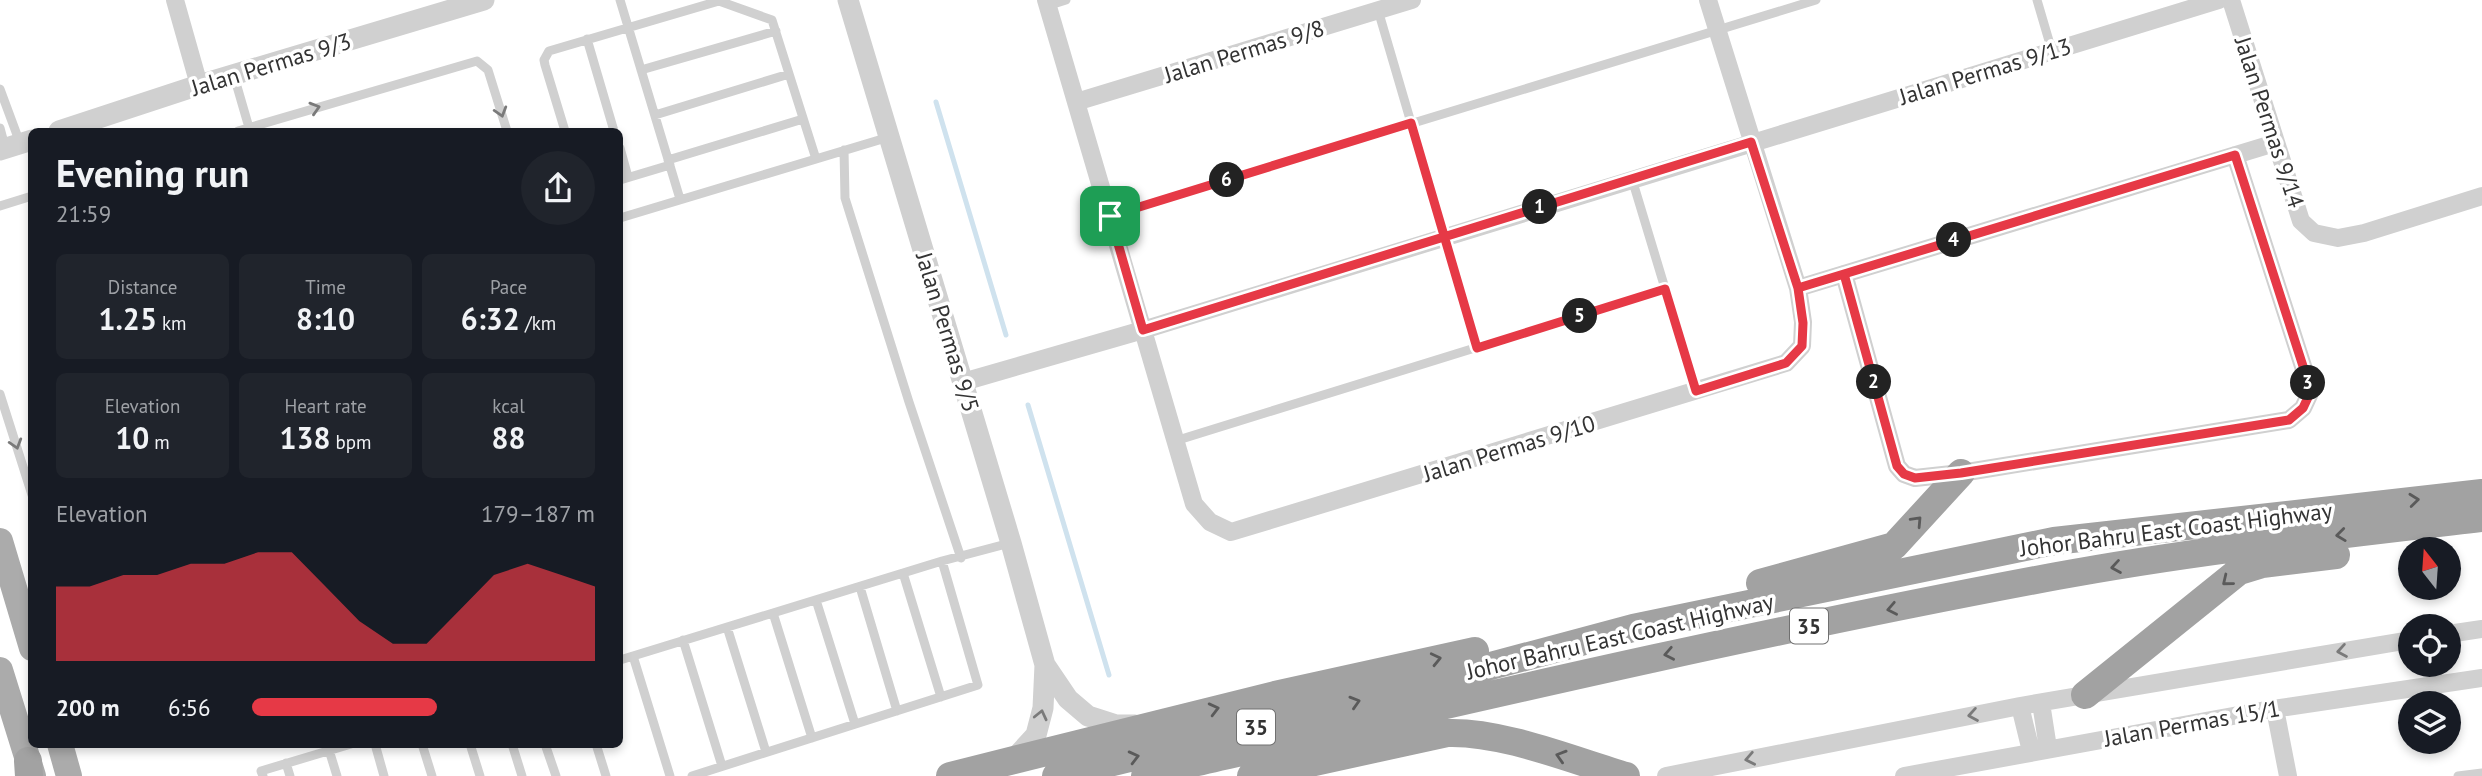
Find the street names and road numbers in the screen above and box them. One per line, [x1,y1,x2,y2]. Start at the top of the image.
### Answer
street label: Jalan Permas 9/8 [1160,13,1327,89]
street label: Jalan Permas 9/3 [187,26,354,102]
street label: Jalan Permas 9/13 [1895,31,2074,111]
street label: Jalan Permas 9/14 [2228,32,2311,212]
street label: Jalan Permas 9/5 [910,248,986,415]
street label: Jalan Permas 9/10 [1419,408,1598,488]
street label: Johor Bahru East Coast Highway [2017,495,2334,563]
street label: Johor Bahru East Coast Highway [1463,586,1777,686]
road number: 35 [1790,608,1828,644]
street label: Jalan Permas 15/1 [2101,693,2282,753]
road number: 35 [1237,710,1275,744]

